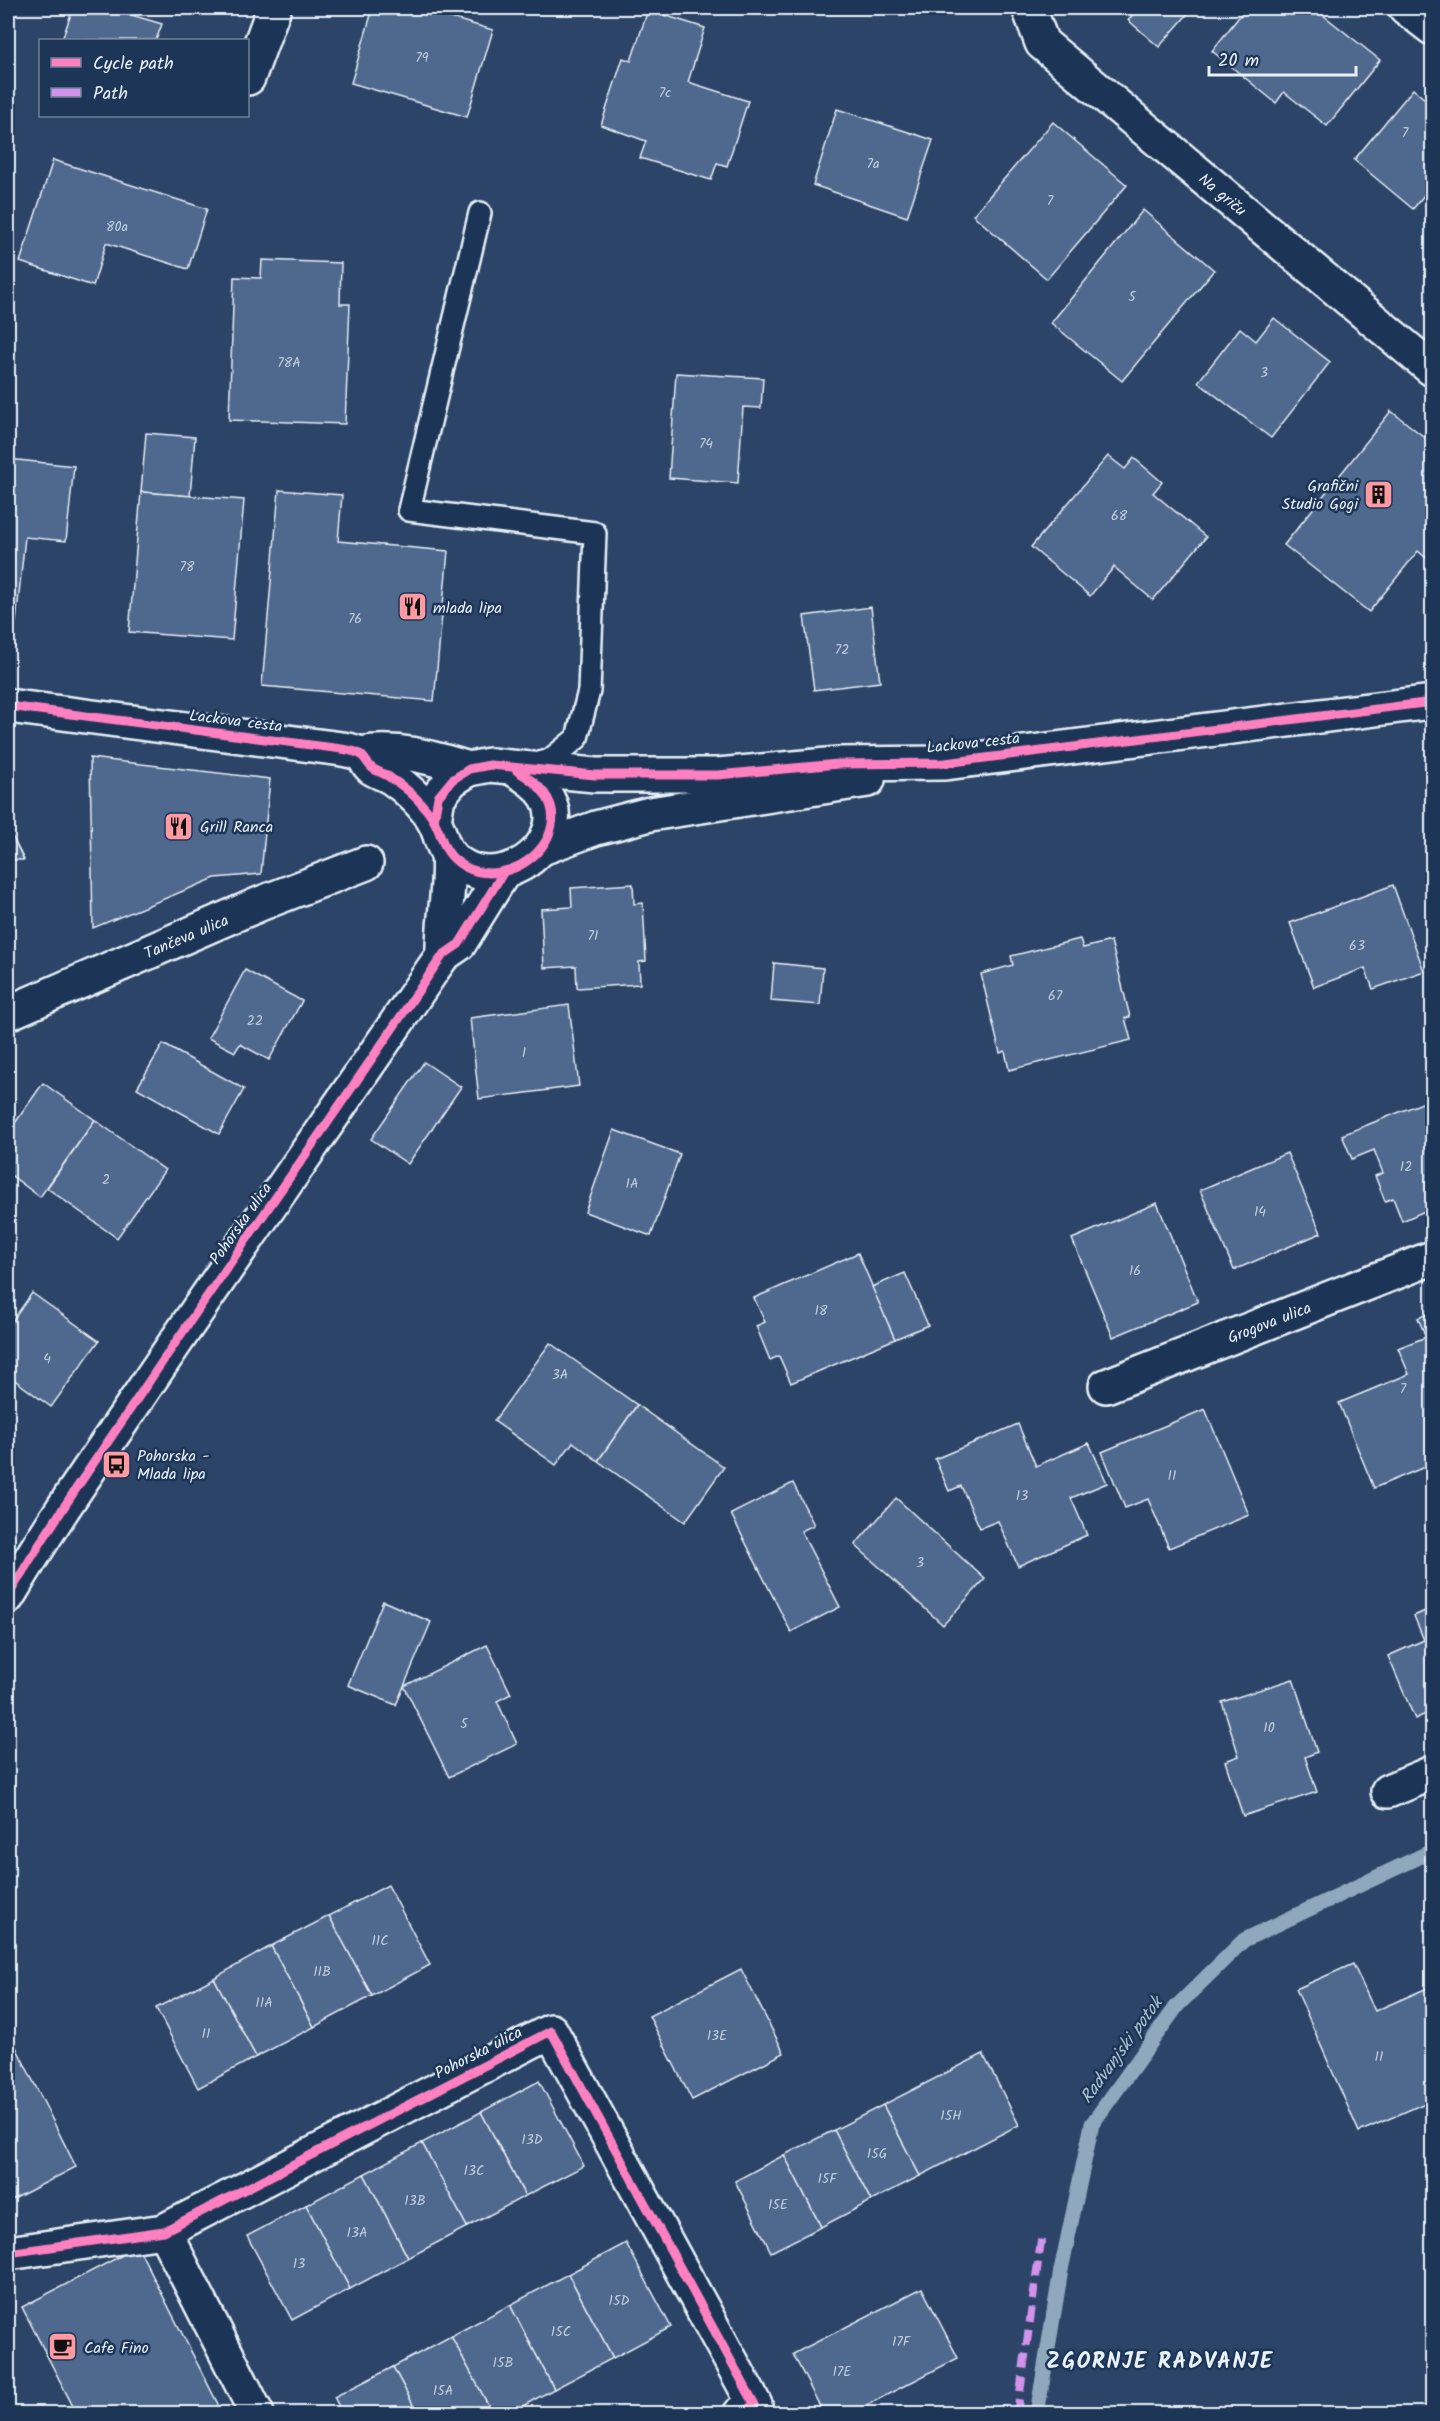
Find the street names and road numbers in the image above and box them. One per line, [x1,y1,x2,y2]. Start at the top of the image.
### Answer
street label: Na griču [1192,167,1252,223]
street label: Lackova cesta [188,703,284,740]
street label: Lackova cesta [925,726,1021,761]
street label: Tančeva ulica [140,908,233,966]
street label: Pohorska ulica [204,1178,279,1270]
street label: Grogova ulica [1224,1296,1315,1351]
street label: Pohorska ulica [431,2021,527,2086]

